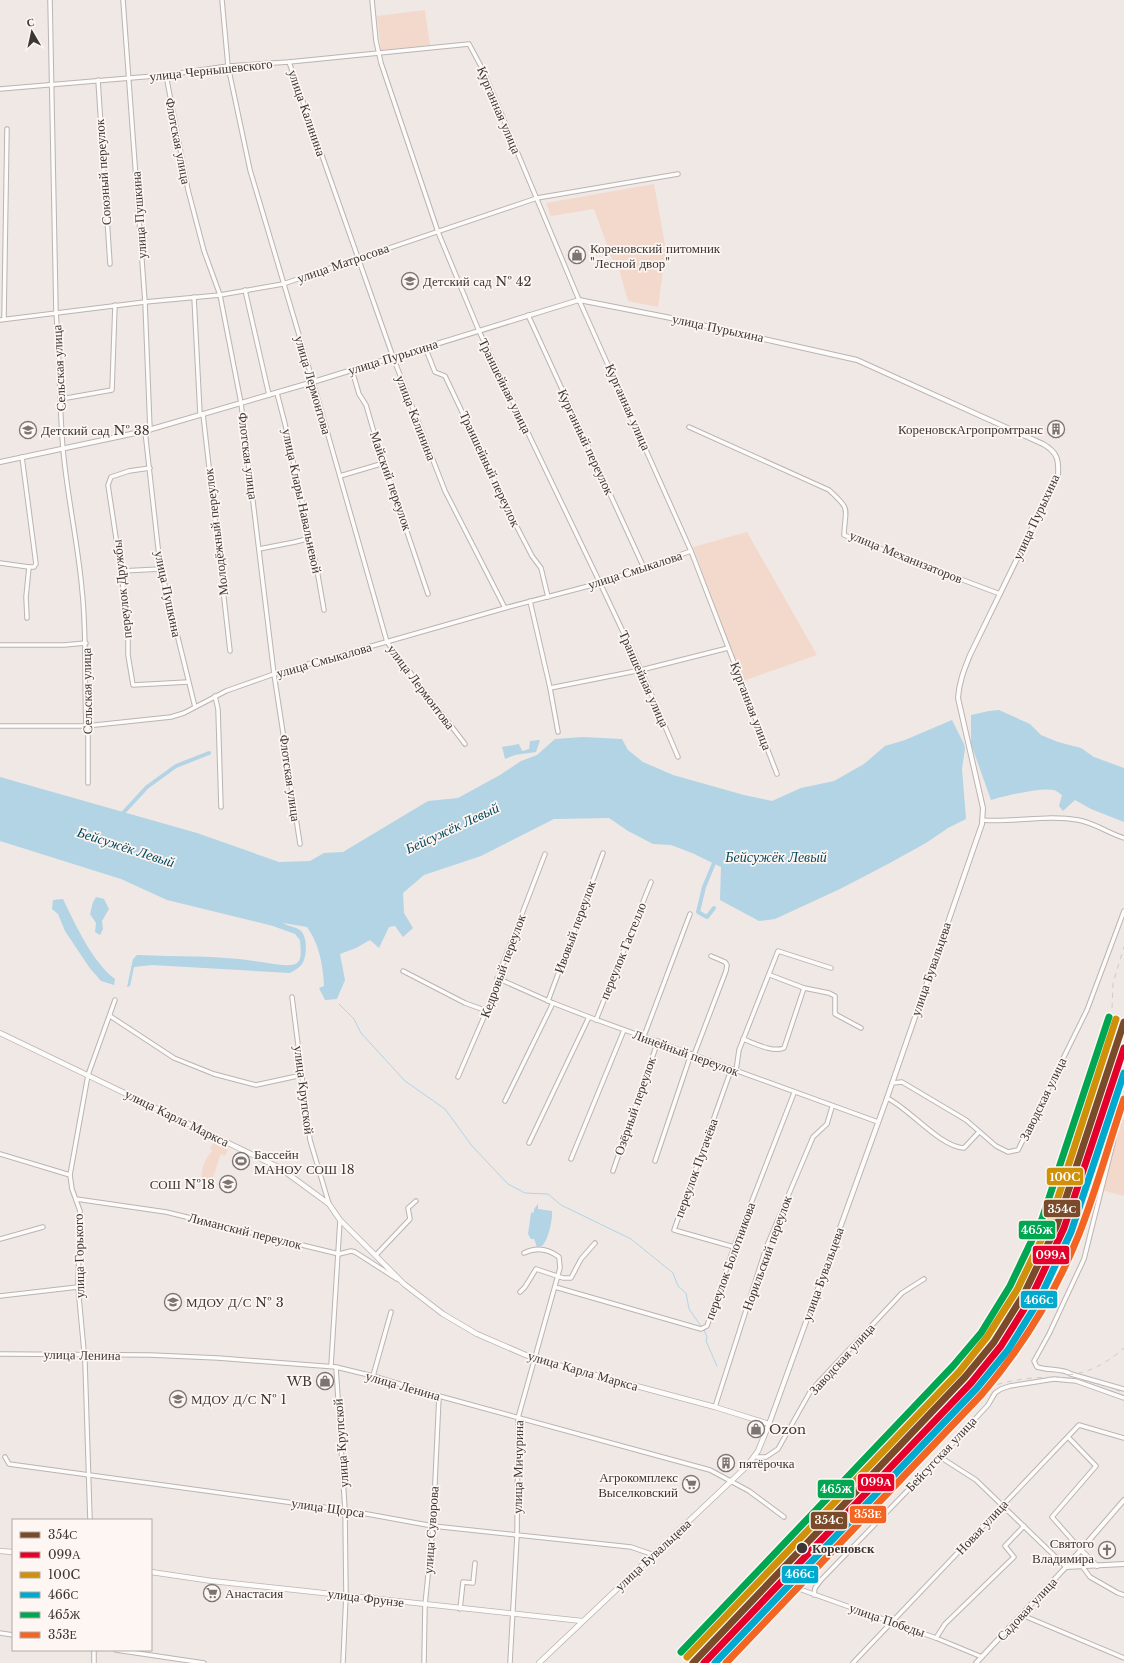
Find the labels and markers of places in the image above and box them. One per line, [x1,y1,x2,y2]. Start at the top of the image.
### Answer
place label: Кореновский питомник "Лесной двор" [590,240,721,272]
shop icon: Кореновский питомник "Лесной двор" [567,245,587,265]
school or university icon: Детский сад № 42 [400,271,420,291]
place label: Детский сад № 42 [423,273,531,290]
building icon: КореновскАгропромтранс [1046,419,1066,439]
school or university icon: Детский сад № 38 [18,420,38,440]
place label: КореновскАгропромтранс [898,421,1043,438]
place label: Детский сад № 38 [41,422,150,439]
place label: Бассейн МАНОУ СОШ 18 [254,1146,355,1178]
sports icon: Бассейн МАНОУ СОШ 18 [231,1151,251,1171]
school or university icon: СОШ №18 [218,1174,238,1194]
place label: СОШ №18 [150,1176,215,1193]
school or university icon: МДОУ Д/С № 3 [163,1292,183,1312]
place label: МДОУ Д/С № 3 [186,1294,284,1311]
shop icon: WB [315,1371,335,1391]
place label: WB [286,1373,312,1390]
school or university icon: МДОУ Д/С № 1 [168,1389,188,1409]
place label: МДОУ Д/С № 1 [191,1391,287,1408]
shop icon: Ozon [746,1419,766,1439]
place label: Ozon [769,1421,806,1438]
building icon: пятёрочка [716,1453,736,1473]
place label: пятёрочка [739,1455,795,1472]
place label: Агрокомплекс Выселковский [598,1469,678,1501]
supermarket icon: Агрокомплекс Выселковский [681,1474,701,1494]
place label: Святого Владимира [1032,1535,1094,1567]
place label: Кореновск [812,1540,875,1557]
church icon: Святого Владимира [1097,1540,1117,1560]
marker: Кореновск [795,1541,809,1555]
supermarket icon: Анастасия [202,1583,222,1603]
place label: Анастасия [225,1585,283,1602]

